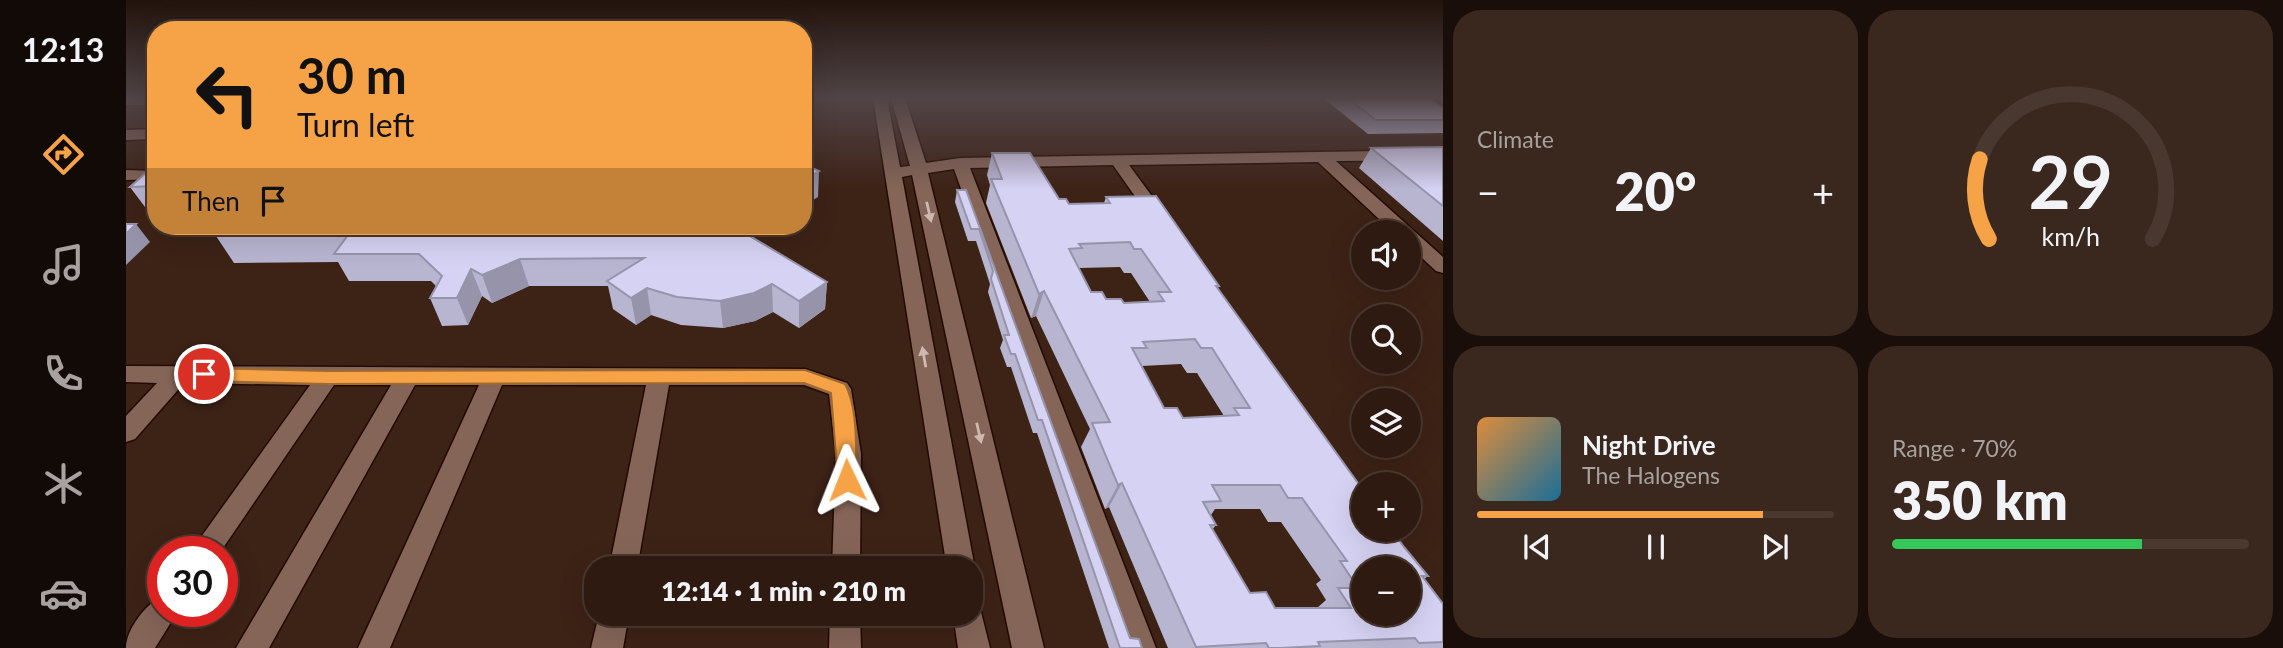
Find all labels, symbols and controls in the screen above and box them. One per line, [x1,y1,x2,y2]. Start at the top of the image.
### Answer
text: 12:13 [22,30,104,69]
text: 30 m [297,46,407,104]
icon: left [182,49,273,140]
text: Turn left [297,105,414,144]
text: Climate [1477,125,1554,153]
icon: directions [39,130,88,179]
text: 29 [2028,137,2113,225]
text: 20° [1615,160,1696,222]
text: − [1477,169,1499,215]
text: + [1812,169,1834,215]
icon: arrive [254,182,292,220]
text: Then [182,185,240,217]
one-way arrow [923,201,934,223]
map controls [1351,220,1421,626]
button: sound [1351,220,1421,290]
text: km/h [2041,221,2100,251]
icon: music [39,240,88,289]
button: search [1351,304,1421,374]
pin [174,344,234,404]
one-way arrow [919,345,930,367]
icon: phone [39,349,88,398]
icon: arrive [185,355,223,393]
button: layers [1351,388,1421,458]
one-way arrow [974,423,985,445]
text: Night Drive [1582,429,1716,461]
text: Range · 70% [1892,434,2017,462]
position arrow [810,443,884,517]
icon: climate [39,459,88,508]
text: The Halogens [1582,461,1720,489]
text: 350 km [1892,469,2068,531]
button: + [1351,472,1421,542]
icon: previous [1518,528,1556,566]
icon: pause [1637,528,1675,566]
icon: next [1756,528,1794,566]
speed limit sign: 30 [147,536,238,627]
button: − [1351,556,1421,626]
icon: car [39,569,88,618]
text: 12:14 · 1 min · 210 m [661,575,906,607]

